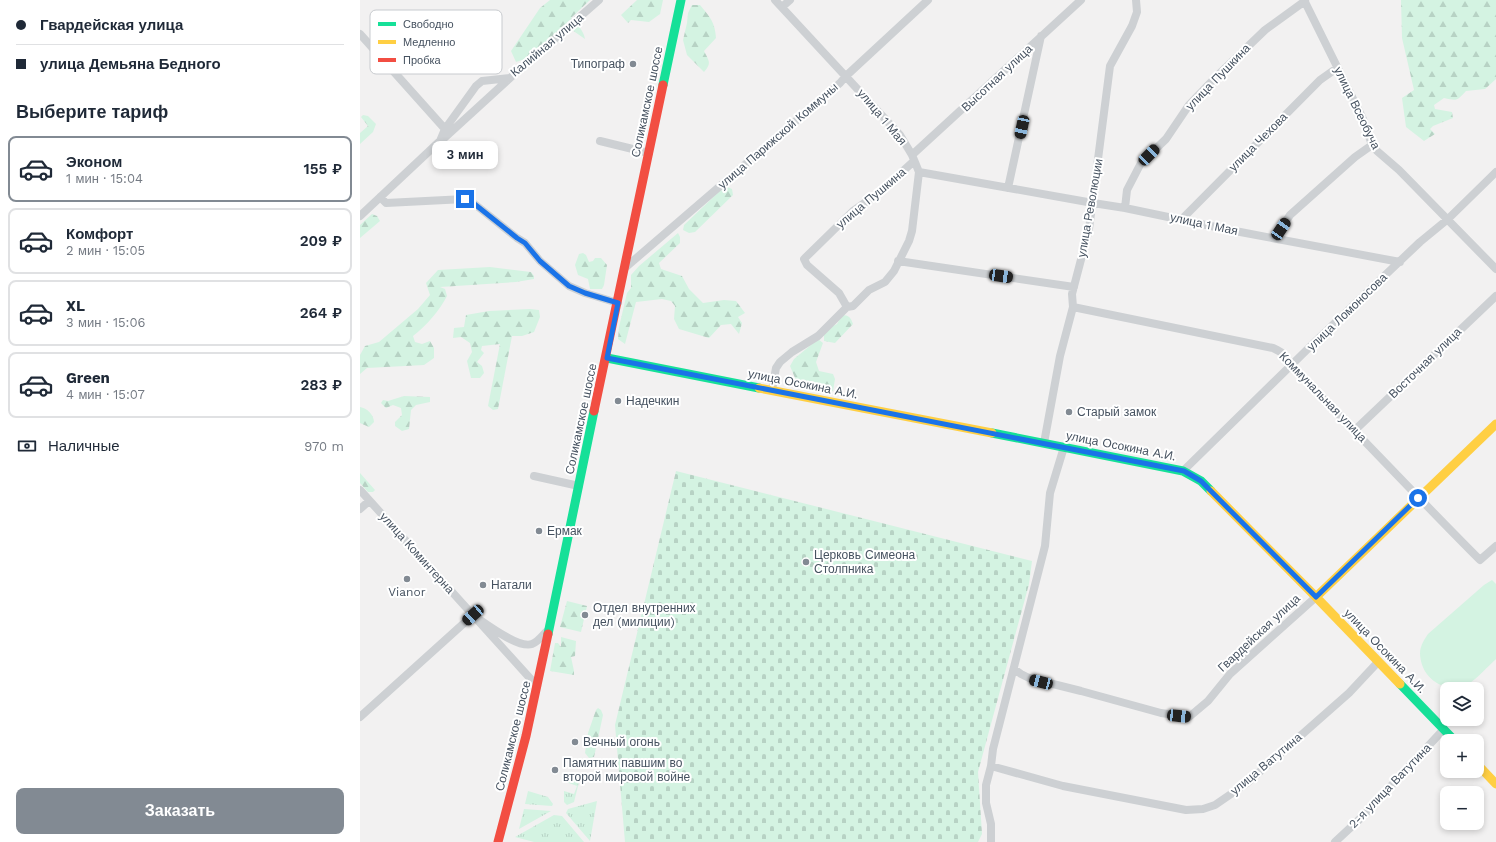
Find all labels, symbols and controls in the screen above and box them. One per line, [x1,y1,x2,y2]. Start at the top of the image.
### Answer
legend [370,10,502,74]
street label: Калийная улица [508,10,587,80]
text: Гвардейская улица [40,16,183,34]
text: Свободно [403,18,454,31]
text: Медленно [403,36,455,49]
street label: Высотная улица [959,41,1035,114]
street label: улица Пушкина [1183,41,1253,113]
street label: Соликамское шоссе [628,45,666,159]
text: Пробка [403,54,441,67]
text: улица Демьяна Бедного [40,55,221,73]
place label: Типограф [571,57,625,71]
marker: Типограф [628,59,638,69]
street label: улица Всеобуча [1331,64,1383,152]
street label: улица Парижской Коммуны [715,80,841,192]
street label: улица 1 Мая [854,86,910,148]
text: Выберите тариф [16,101,168,122]
street label: улица Чехова [1226,110,1290,174]
car [1014,114,1030,140]
callout: 3 мин [432,141,498,169]
car [1136,142,1162,168]
text: 3 мин [446,147,484,162]
icon: car [18,151,54,187]
text: Эконом [66,153,122,171]
street label: улица Революции [1074,157,1106,259]
text: 155 ₽ [304,160,342,178]
street label: улица Пушкина [833,165,909,231]
text: 1 мин · 15:04 [66,171,143,186]
route end [456,190,474,208]
street label: улица 1 Мая [1169,210,1239,238]
car [1269,216,1293,242]
icon: car [18,223,54,259]
text: Комфорт [66,225,133,243]
text: 209 ₽ [300,232,342,250]
text: 2 мин · 15:05 [66,243,145,258]
car [988,268,1014,284]
street label: улица Ломоносова [1304,270,1390,354]
icon: car [18,295,54,331]
text: XL [66,297,85,315]
text: 264 ₽ [300,304,342,322]
text: 3 мин · 15:06 [66,315,145,330]
street label: Восточная улица [1386,325,1464,401]
street label: Коммунальная улица [1276,349,1370,445]
street label: Соликамское шоссе [562,362,600,476]
street label: улица Осокина А.И. [747,366,859,402]
icon: car [18,367,54,403]
text: Green [66,369,110,387]
text: 283 ₽ [300,376,342,394]
text: 4 мин · 15:07 [66,387,145,402]
place label: Надечкин [626,394,679,408]
marker: Надечкин [613,396,623,406]
place label: Старый замок [1077,405,1157,419]
marker: Старый замок [1064,407,1074,417]
street label: улица Осокина А.И. [1065,428,1177,464]
icon: cash [16,435,38,457]
text: Наличные [48,437,120,455]
text: 970 m [304,439,344,454]
route start [1409,489,1427,507]
street label: улица Коминтерна [377,510,457,597]
place label: Ермак [547,524,583,538]
marker: Ермак [534,526,544,536]
place label: Церковь Симеона Столпника [814,548,916,576]
marker: Церковь Симеона Столпника [801,557,811,567]
marker: Vianor [402,574,412,584]
place label: Натали [491,578,532,592]
marker: Натали [478,580,488,590]
place label: Vianor [388,585,426,599]
street label: Гвардейская улица [1215,591,1303,675]
place label: Отдел внутренних дел (милиции) [593,601,696,629]
car [460,603,486,627]
street label: улица Осокина А.И. [1341,606,1429,696]
marker: Отдел внутренних дел (милиции) [580,610,590,620]
car [1028,673,1054,691]
street label: Соликамское шоссе [493,679,534,793]
map controls [1440,682,1484,830]
button: layers [1440,682,1484,726]
car [1166,709,1192,723]
street label: улица Ватутина [1228,730,1305,798]
button: + [1440,734,1484,778]
place label: Вечный огонь [583,735,660,749]
marker: Вечный огонь [570,737,580,747]
street label: 2-я улица Ватутина [1346,741,1434,831]
place label: Памятник павшим во второй мировой войне [563,756,691,784]
marker: Памятник павшим во второй мировой войне [550,765,560,775]
button: − [1440,786,1484,830]
button: Заказать [16,788,344,834]

